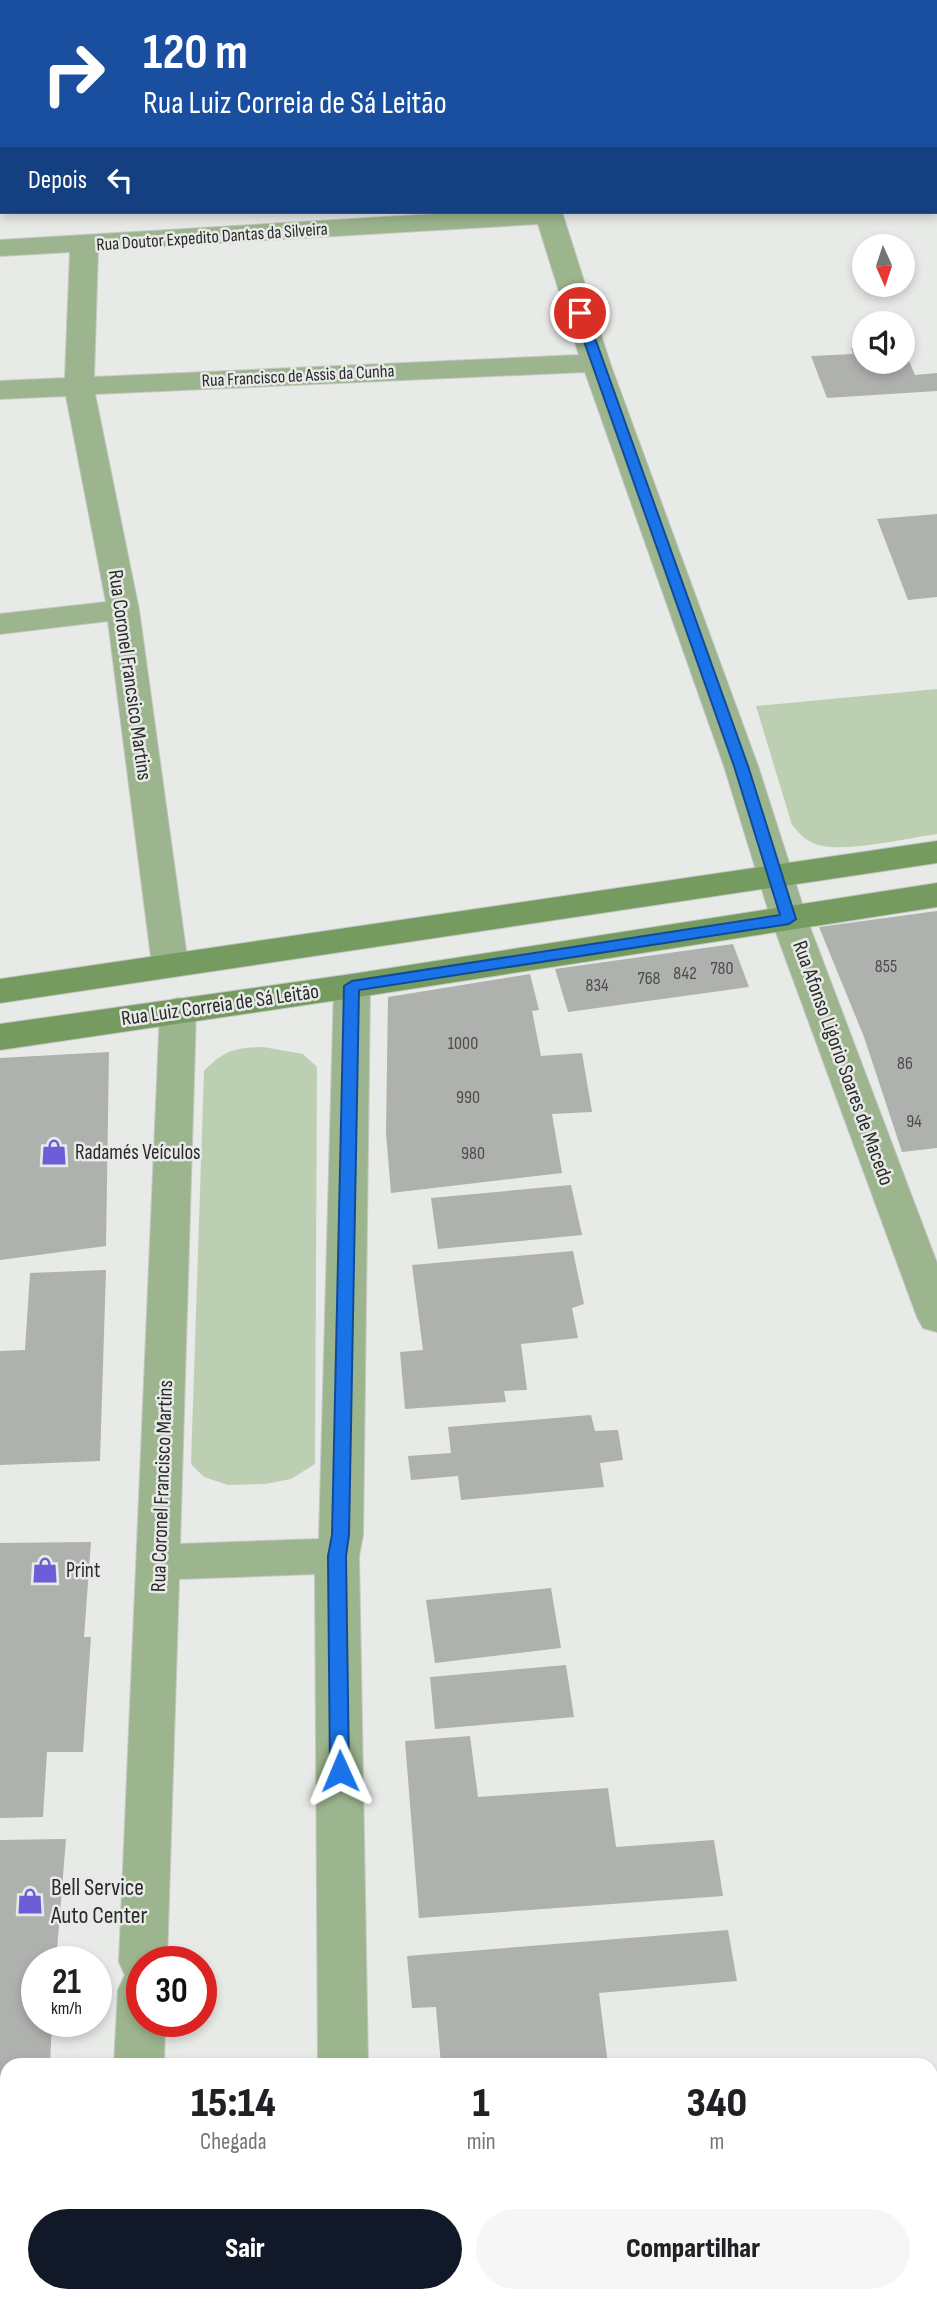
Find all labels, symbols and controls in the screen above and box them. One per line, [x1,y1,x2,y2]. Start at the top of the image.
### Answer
text: 120 m [143,24,248,83]
icon: right [28,28,119,119]
text: Rua Luiz Correia de Sá Leitão [143,84,447,123]
icon: left [101,161,139,199]
text: Depois [28,165,87,196]
street label: Rua Doutor Expedito Dantas da Silveira [96,218,328,256]
north arrow [852,234,915,298]
map controls [852,234,915,374]
pin [550,283,610,343]
icon: arrive [561,294,599,332]
button: sound [852,311,915,374]
street label: Rua Francisco de Assis da Cunha [201,360,395,392]
street label: Rua Coronel Francsico Martins [103,568,157,782]
street label: Rua Afonso Ligorio Soares de Macedo [787,937,899,1189]
house number: 855 [875,956,897,977]
house number: 780 [710,958,734,979]
house number: 842 [673,963,697,984]
house number: 768 [638,968,661,989]
house number: 834 [586,975,609,996]
street label: Rua Luiz Correia de Sá Leitão [120,979,320,1031]
house number: 1000 [448,1033,478,1054]
house number: 86 [897,1053,913,1074]
house number: 990 [456,1087,480,1108]
house number: 94 [906,1111,922,1132]
shop icon: Radamés Veículos [39,1137,69,1167]
place label: Radamés Veículos [75,1140,201,1165]
house number: 980 [461,1143,485,1164]
street label: Rua Coronel Francisco Martins [146,1379,178,1593]
shop icon: Print [30,1555,60,1585]
place label: Print [66,1558,100,1583]
position arrow [303,1734,377,1808]
place label: Bell Service Auto Center [50,1873,147,1930]
shop icon: Bell Service Auto Center [15,1886,45,1916]
speed limit sign: 30 [126,1946,217,2037]
text: 21 [52,1961,81,2004]
text: km/h [51,1998,82,2019]
text: 15:14 [191,2078,276,2129]
text: 1 [473,2078,490,2129]
text: 340 [687,2078,747,2129]
text: Chegada [200,2128,267,2156]
text: min [467,2128,496,2156]
text: m [709,2128,724,2156]
button: Sair [28,2209,462,2289]
button: Compartilhar [476,2209,910,2289]

